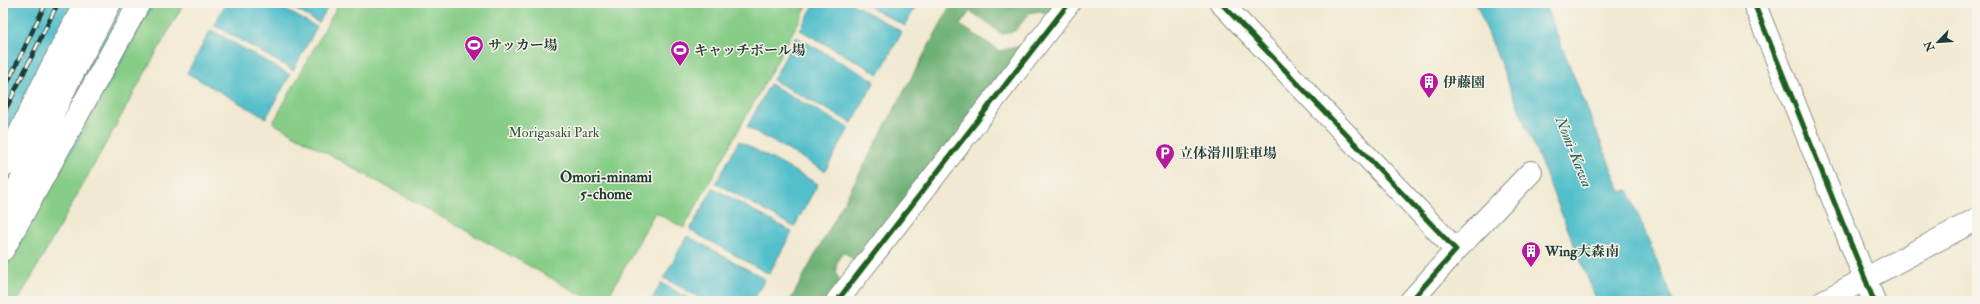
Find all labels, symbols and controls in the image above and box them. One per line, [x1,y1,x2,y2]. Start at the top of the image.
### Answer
north arrow [1918,22,1958,62]
sports icon: サッカー場 [463,34,485,62]
place label: サッカー場 [488,37,558,54]
text: N [1921,38,1938,54]
sports icon: キャッチボール場 [669,39,691,67]
place label: キャッチボール場 [694,42,806,59]
building icon: 伊藤園 [1418,71,1440,99]
place label: 伊藤園 [1443,74,1485,91]
water label: Nomi-Kawa [1550,113,1596,190]
park label: Morigasaki Park [508,124,600,141]
parking icon: 立体滑川駐車場 [1154,142,1176,170]
place label: 立体滑川駐車場 [1179,145,1277,162]
district label: Omori-minami 5-chome [560,168,652,204]
building icon: Wing大森南 [1520,240,1542,268]
place label: Wing大森南 [1544,243,1619,261]

